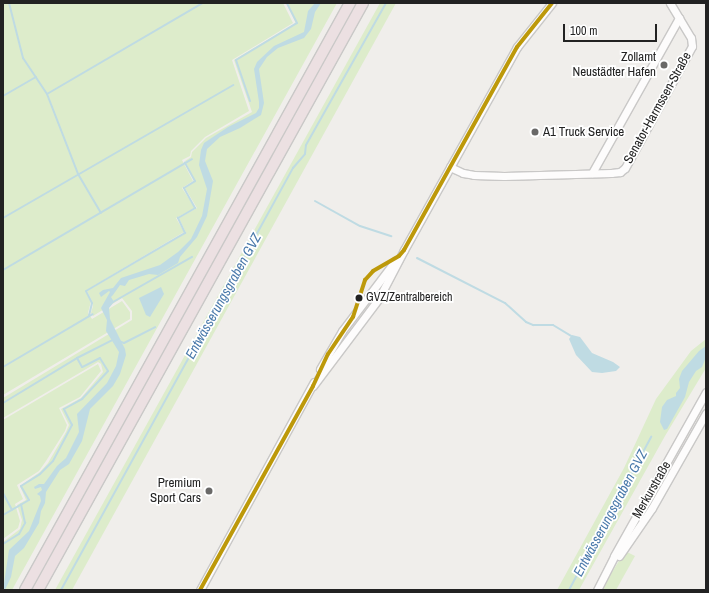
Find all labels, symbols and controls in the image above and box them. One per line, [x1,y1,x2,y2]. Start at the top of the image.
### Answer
scale bar [565,16,659,42]
text: 100 m [570,23,597,39]
place label: Zollamt Neustädter Hafen [572,50,656,81]
street label: Senator-Harmssen-Straße [621,50,695,166]
marker: Zollamt Neustädter Hafen [659,60,669,70]
place label: A1 Truck Service [543,124,624,140]
marker: A1 Truck Service [530,127,540,137]
water label: Entwässerungsgraben GVZ [181,230,265,362]
place label: GVZ/Zentralbereich [366,291,452,305]
marker: GVZ/Zentralbereich [354,293,364,303]
water label: Entwässerungsgraben GVZ [569,447,651,579]
street label: Merkurstraße [629,459,675,521]
place label: Premium Sport Cars [150,476,201,507]
marker: Premium Sport Cars [204,486,214,496]

